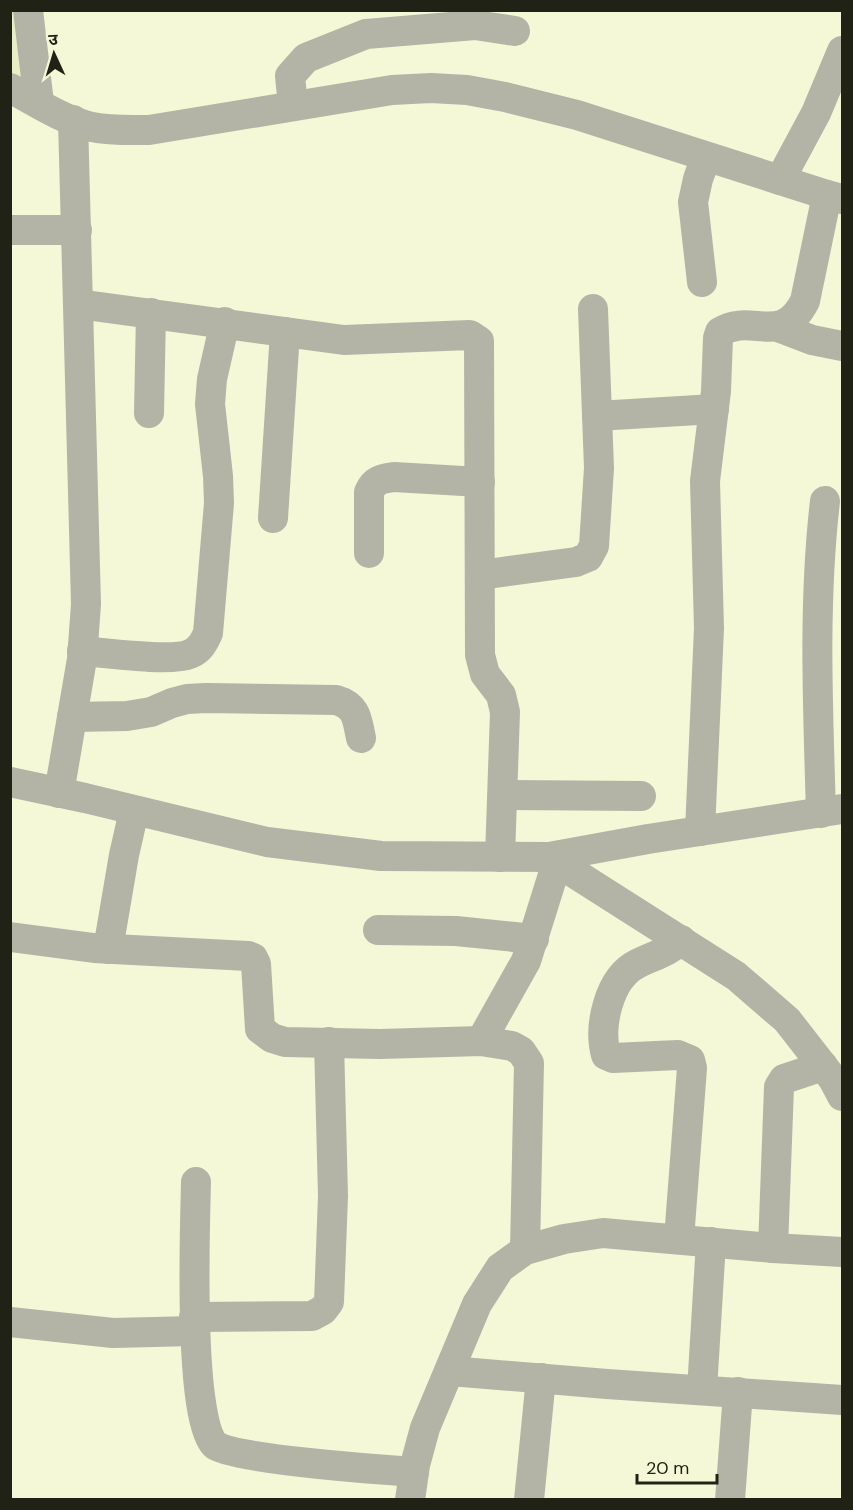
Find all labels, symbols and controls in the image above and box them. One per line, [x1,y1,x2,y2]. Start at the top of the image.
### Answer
north arrow [24,24,84,84]
text: उ [48,29,59,50]
scale bar [637,1447,716,1485]
text: 20 m [646,1456,689,1480]

